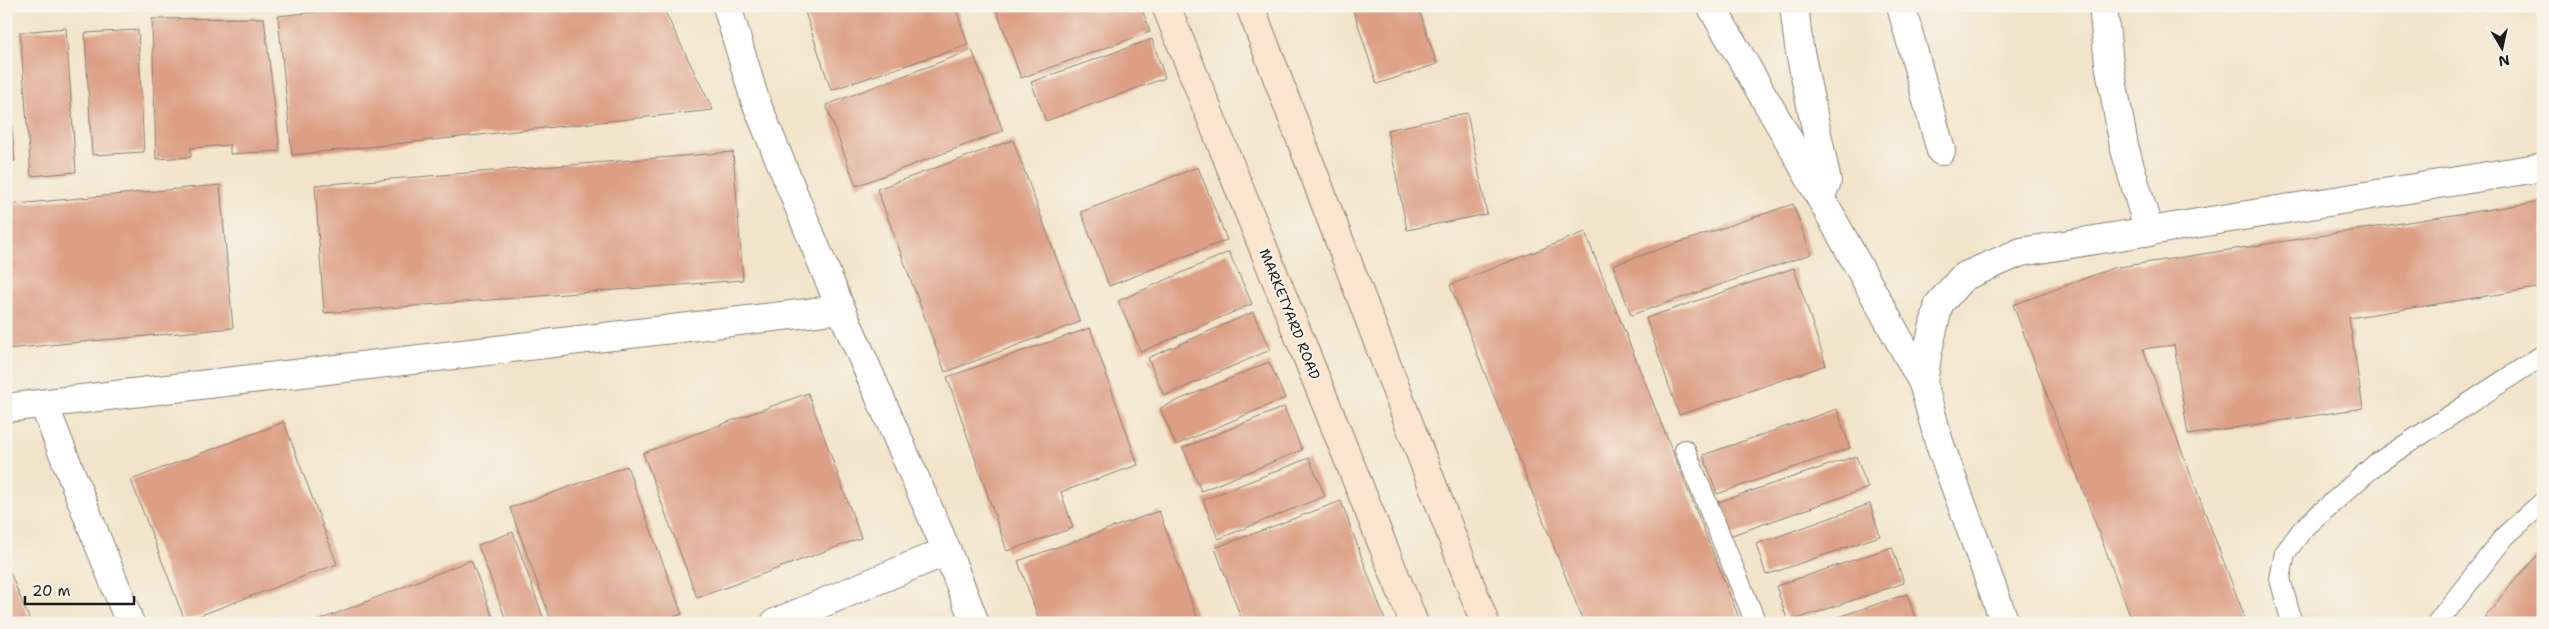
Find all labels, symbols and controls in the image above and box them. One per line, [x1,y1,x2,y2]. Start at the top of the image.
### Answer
north arrow [2476,22,2526,72]
text: N [2497,51,2511,71]
street label: MARKETYARD ROAD [1255,246,1325,382]
scale bar [25,574,134,606]
text: 20 m [32,581,71,601]

